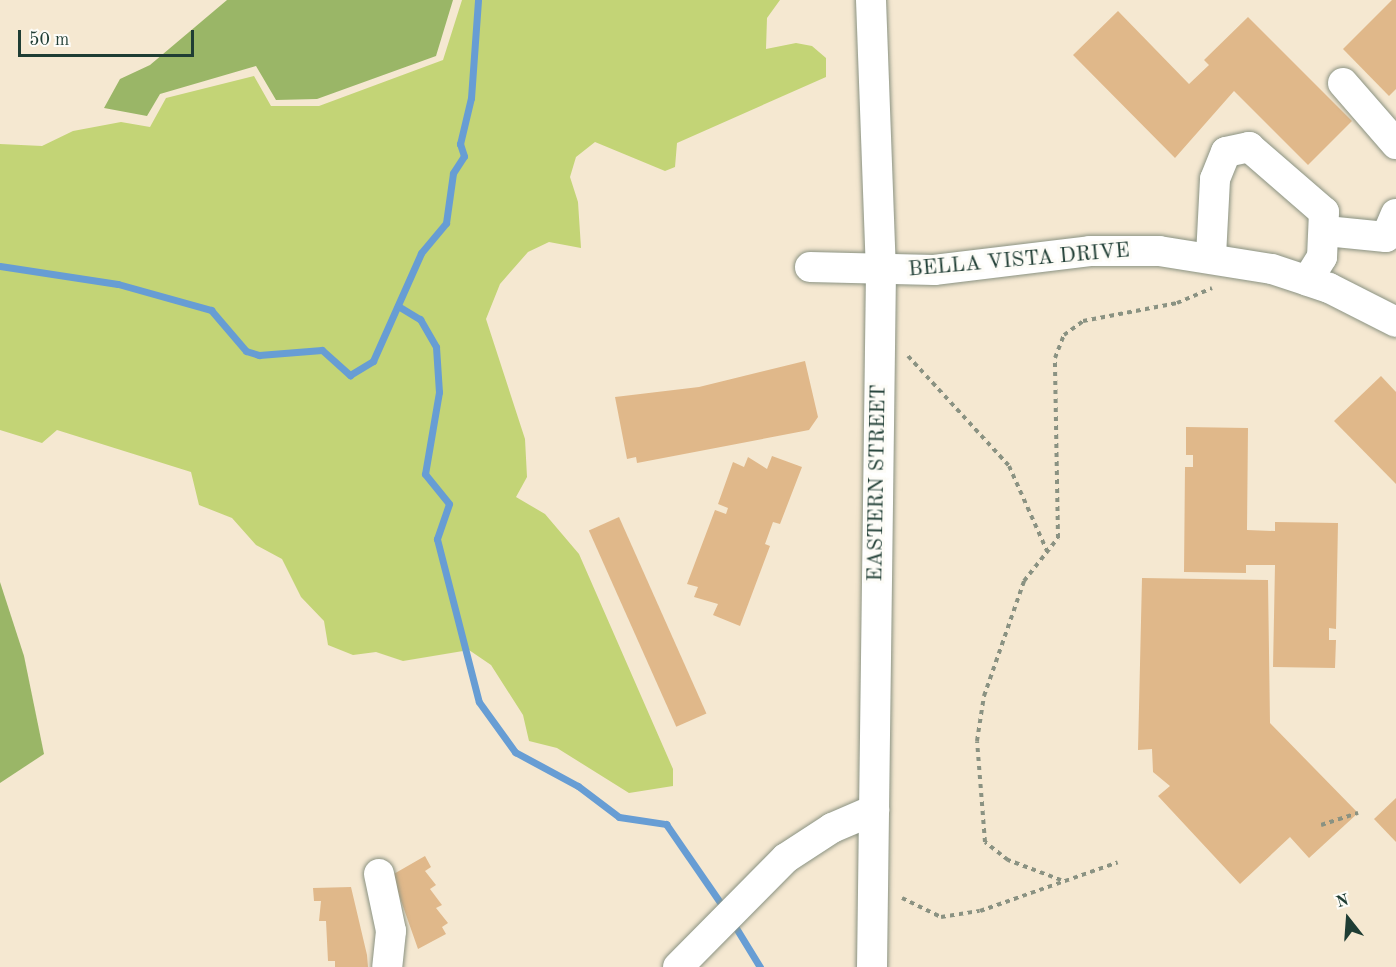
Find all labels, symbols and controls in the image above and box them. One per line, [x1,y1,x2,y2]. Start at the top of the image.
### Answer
scale bar [21,18,196,56]
text: 50 m [29,31,69,49]
street label: BELLA VISTA DRIVE [907,239,1131,283]
street label: EASTERN STREET [864,384,892,582]
north arrow [1318,889,1378,949]
text: N [1335,892,1351,911]

